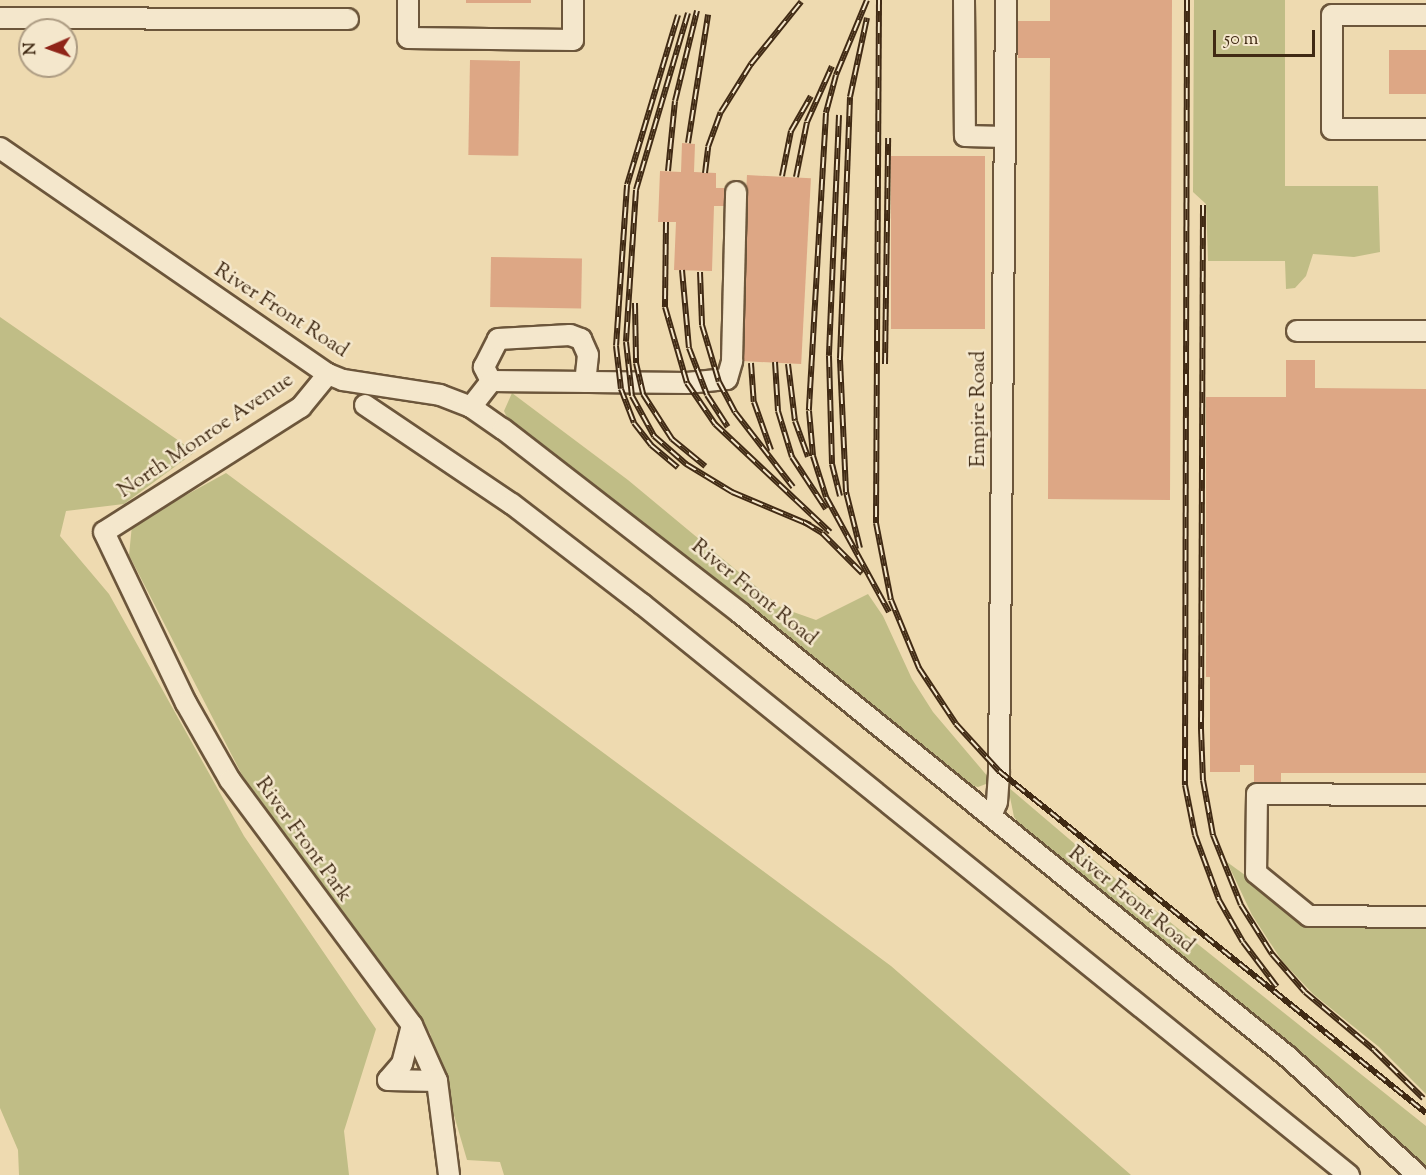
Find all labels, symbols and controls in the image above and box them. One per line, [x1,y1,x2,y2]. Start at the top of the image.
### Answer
north arrow [18,18,78,78]
scale bar [1216,18,1318,56]
text: 50 m [1224,27,1258,53]
text: N [20,42,43,55]
street label: River Front Road [209,258,353,364]
street label: Empire Road [966,351,992,467]
street label: North Monroe Avenue [113,368,299,504]
street label: River Front Road [686,534,822,652]
street label: River Front Park [249,773,357,907]
street label: River Front Road [1063,841,1199,959]

